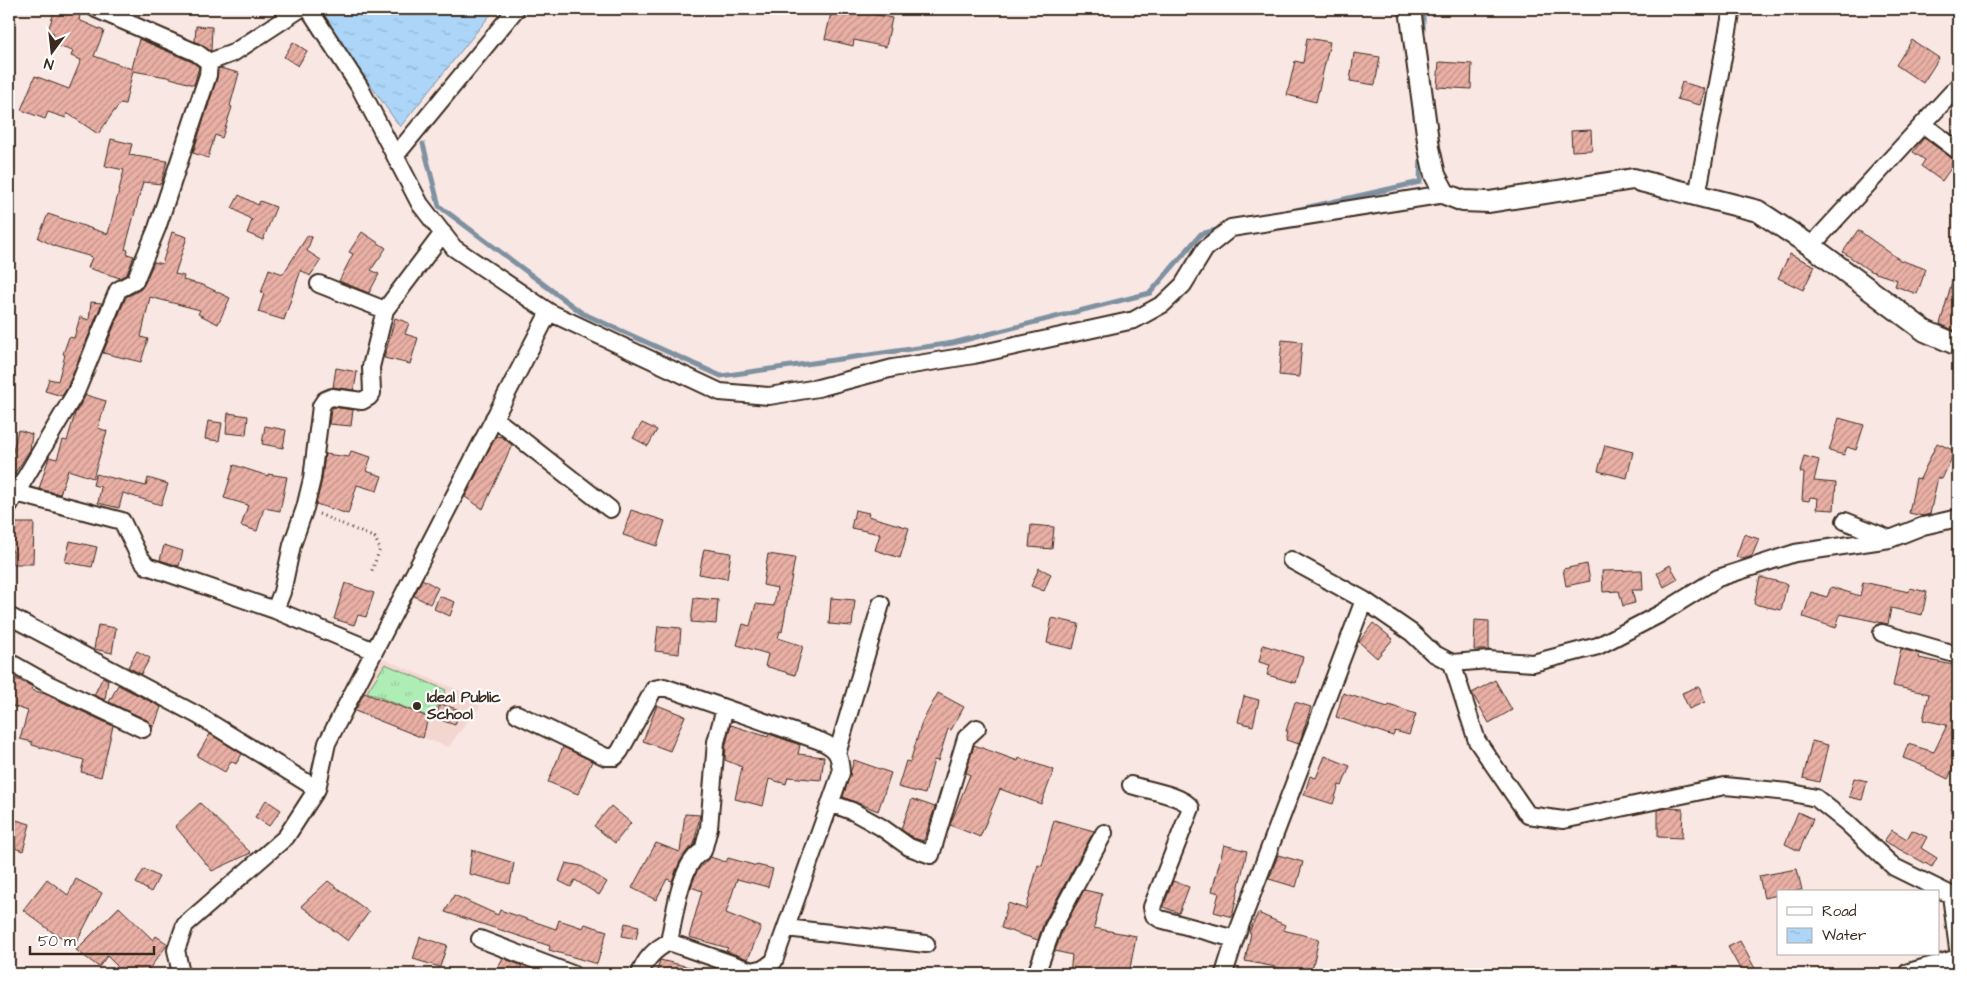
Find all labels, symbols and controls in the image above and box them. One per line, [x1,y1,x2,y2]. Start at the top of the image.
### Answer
north arrow [28,28,78,78]
text: N [42,53,56,74]
place label: Ideal Public School [426,687,501,725]
marker: Ideal Public School [411,700,423,712]
legend [1777,890,1940,956]
text: Road [1822,901,1857,922]
scale bar [30,923,154,955]
text: Water [1822,925,1866,946]
text: 50 m [38,931,76,952]

